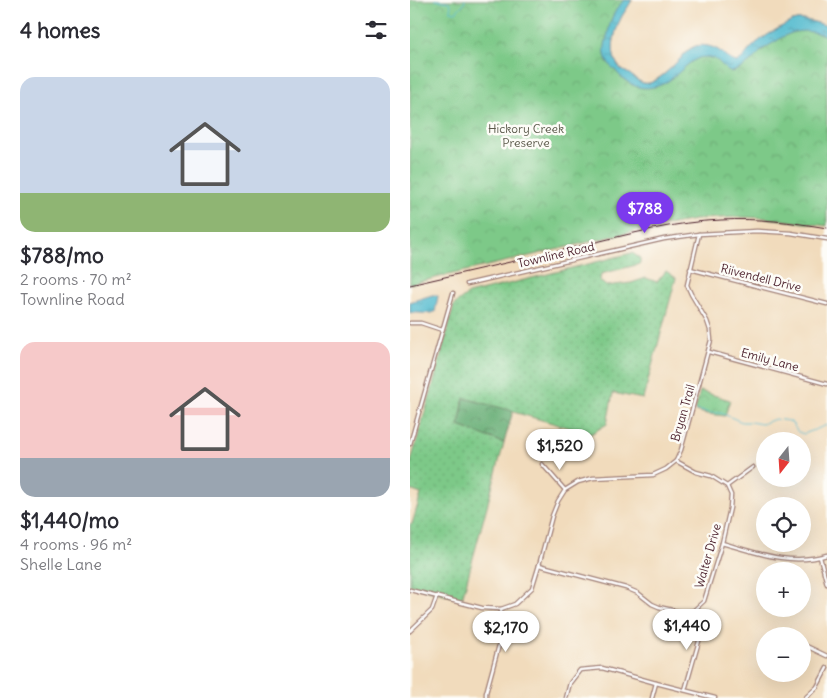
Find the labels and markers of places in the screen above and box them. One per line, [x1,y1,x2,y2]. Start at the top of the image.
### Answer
pin: $788 [615,192,675,234]
pin: $1,520 [519,428,601,471]
pin: $1,440 [646,608,728,651]
pin: $2,170 [465,610,547,653]

